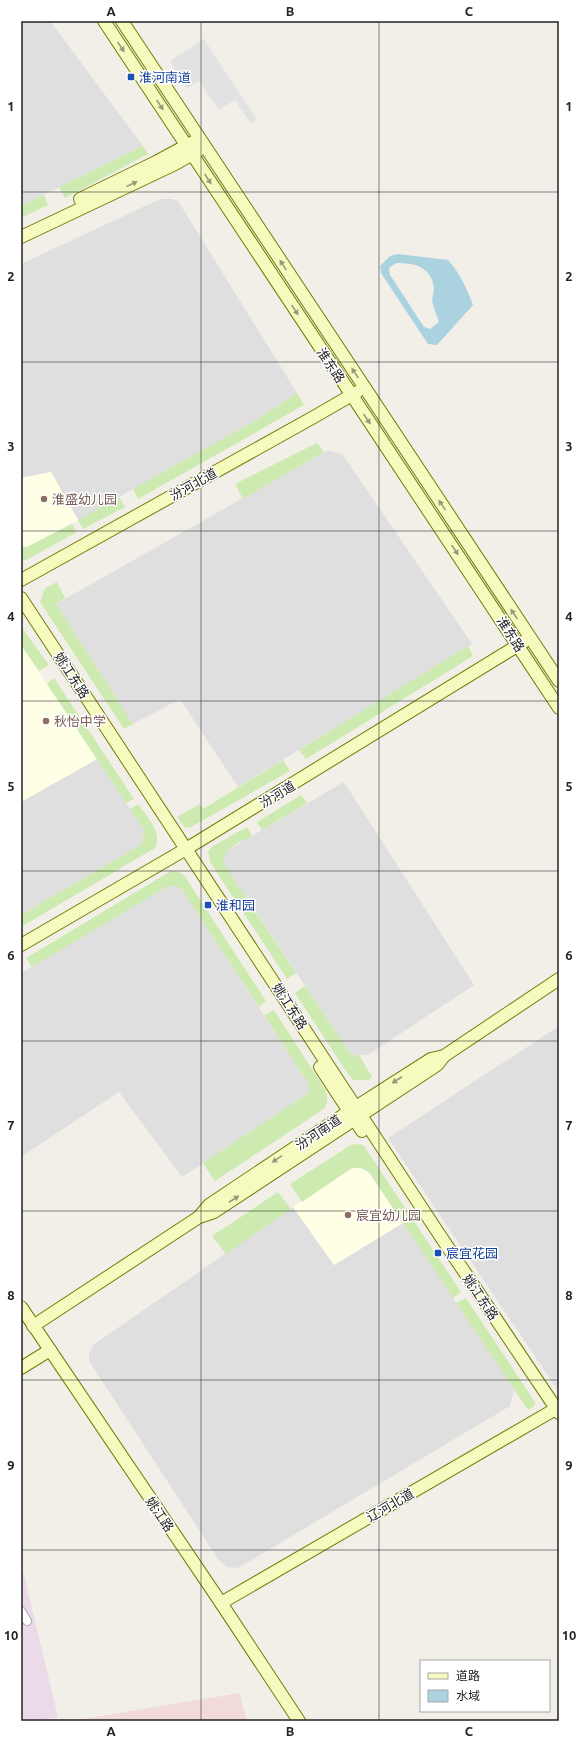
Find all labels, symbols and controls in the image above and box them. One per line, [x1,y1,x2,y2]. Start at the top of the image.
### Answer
text: A [106,4,116,18]
text: B [286,4,295,18]
text: C [465,4,474,18]
one-way arrow [117,42,125,52]
place label: 淮河南道 [139,70,191,84]
marker: 淮河南道 [126,72,136,82]
text: 1 [7,99,15,113]
text: 1 [565,99,573,113]
one-way arrow [156,100,163,111]
one-way arrow [204,173,212,184]
one-way arrow [127,181,138,187]
one-way arrow [280,259,287,271]
text: 2 [7,269,15,283]
text: 2 [565,269,573,283]
one-way arrow [291,305,299,316]
street label: 淮东路 [314,345,348,385]
one-way arrow [351,368,359,379]
one-way arrow [363,413,371,424]
text: 3 [7,439,15,453]
text: 3 [565,439,573,453]
street label: 汾河北道 [167,465,219,503]
place label: 淮盛幼儿园 [52,492,117,506]
marker: 淮盛幼儿园 [39,494,49,504]
one-way arrow [438,500,446,510]
one-way arrow [451,545,459,555]
one-way arrow [510,608,518,619]
text: 4 [7,609,15,623]
text: 4 [565,609,573,623]
street label: 淮东路 [495,614,527,654]
street label: 姚江东路 [52,649,92,701]
place label: 秋怡中学 [54,714,106,728]
marker: 秋怡中学 [41,716,51,726]
street label: 汾河道 [257,778,297,810]
text: 5 [7,779,15,793]
text: 5 [565,779,573,793]
place label: 淮和园 [216,898,255,912]
marker: 淮和园 [203,900,213,910]
text: 6 [7,948,15,962]
text: 6 [565,948,573,962]
street label: 姚江东路 [270,980,310,1032]
one-way arrow [391,1077,403,1084]
street label: 汾河南道 [293,1112,343,1152]
text: 7 [7,1118,15,1132]
text: 7 [565,1118,573,1132]
one-way arrow [271,1156,283,1163]
one-way arrow [228,1196,240,1203]
place label: 宸宜幼儿园 [356,1208,421,1222]
marker: 宸宜幼儿园 [343,1210,353,1220]
place label: 宸宜花园 [446,1246,498,1260]
marker: 宸宜花园 [433,1248,443,1258]
street label: 姚江东路 [461,1272,501,1322]
text: 8 [7,1288,15,1302]
text: 8 [565,1288,573,1302]
text: 9 [7,1458,15,1472]
text: 9 [565,1458,573,1472]
street label: 辽河北道 [364,1486,416,1524]
street label: 姚江路 [143,1494,177,1534]
text: 10 [4,1628,18,1642]
text: 10 [562,1628,576,1642]
legend [420,1660,550,1712]
text: 道路 [456,1669,480,1682]
text: 水域 [456,1689,480,1702]
text: A [106,1724,116,1738]
text: B [286,1724,295,1738]
text: C [465,1724,474,1738]

